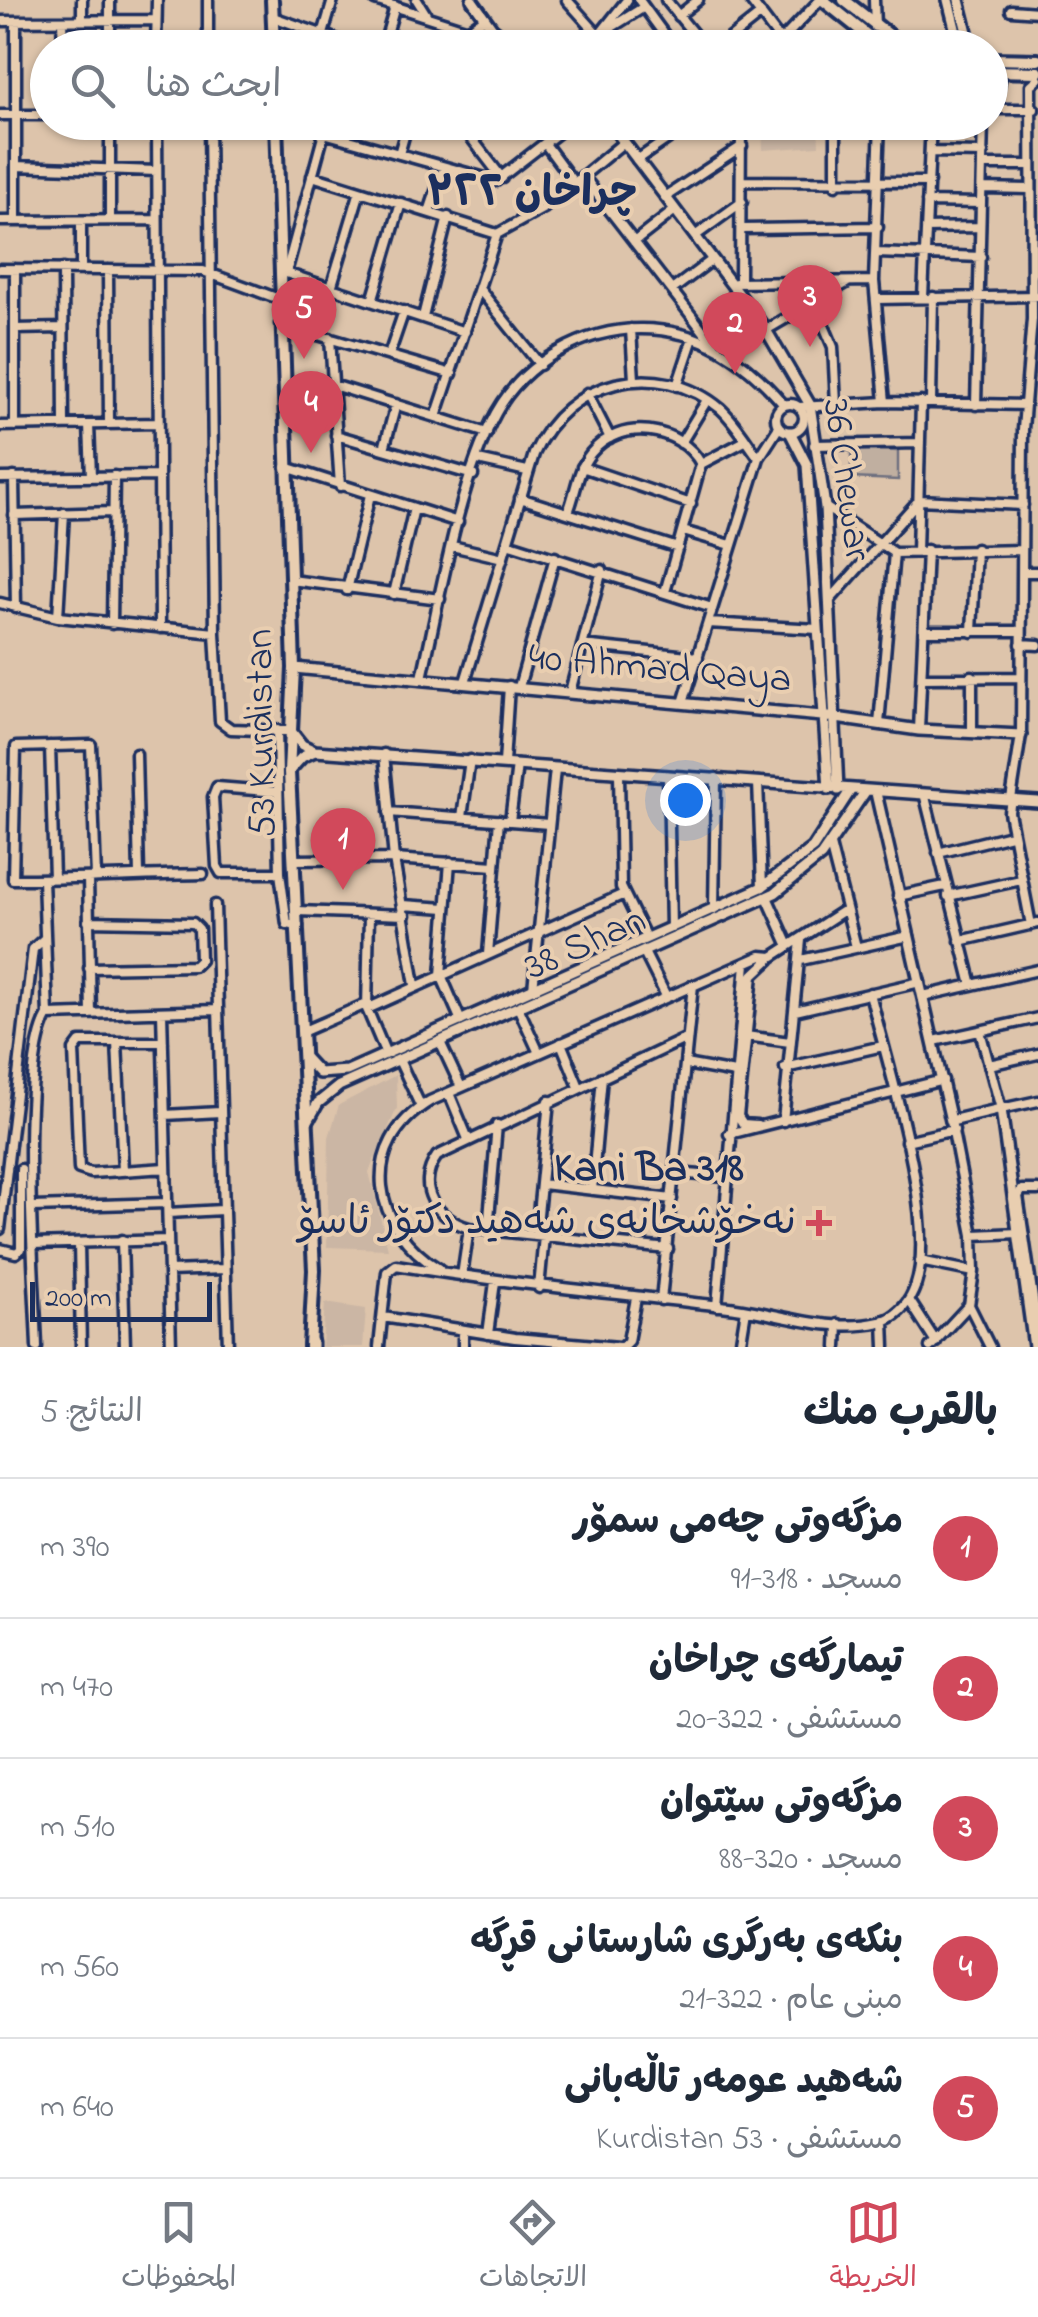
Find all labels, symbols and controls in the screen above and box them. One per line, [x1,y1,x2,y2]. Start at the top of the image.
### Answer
search box [30,30,1008,140]
icon: search [65,58,120,113]
text: ابحث هنا [145,59,282,115]
district label: چراخان ٣٢٢ [427,164,637,225]
pin: 3 [778,264,842,347]
pin: 5 [272,276,336,359]
pin: 2 [702,292,768,374]
pin: 4 [278,370,344,453]
street label: 36 Chewar [804,395,886,566]
street label: 53 Kurdistan [232,628,294,838]
street label: 40 Ahmad Qaya [526,629,794,711]
your location [660,775,711,826]
pin: 1 [310,808,376,890]
street label: 38 Shan [516,892,656,998]
district label: Kani Ba 318 [554,1139,744,1200]
place label: نەخۆشخانەی شەهید دکتۆر ئاسۆ [295,1194,796,1253]
marker: نەخۆشخانەی شەهید دکتۆر ئاسۆ [806,1210,832,1236]
scale bar [30,1277,212,1322]
text: 200 m [45,1279,112,1320]
text: بالقرب منك [803,1383,998,1444]
text: النتائج: 5 [40,1390,143,1437]
text: مزگەوتی چەمی سمۆر [573,1495,903,1551]
text: 390 m [40,1525,110,1572]
text: 1 [960,1525,971,1572]
text: مسجد · 318-91 [731,1557,903,1604]
text: تیمارگەی چراخان [649,1635,903,1691]
text: 470 m [40,1665,113,1712]
text: 2 [958,1665,973,1712]
text: مستشفى · 322-20 [676,1697,903,1744]
text: مزگەوتی سێتوان [660,1775,903,1831]
text: 510 m [40,1805,115,1852]
text: 3 [959,1805,972,1852]
text: مسجد · 320-88 [719,1837,903,1884]
text: بنکەی بەرگری شارستانی قڕگە [470,1915,903,1971]
text: 560 m [40,1945,119,1992]
text: 4 [959,1945,972,1992]
text: مبنى عام · 322-21 [679,1977,903,2024]
text: شەهید عومەر تاڵەبانی [564,2055,903,2111]
text: 640 m [40,2085,114,2132]
text: 5 [956,2085,975,2132]
text: مستشفى · 53 Kurdistan [596,2117,903,2164]
tab: المحفوظات [121,2195,237,2301]
tab: الاتجاهات [479,2195,587,2301]
tab: الخريطة [829,2195,917,2301]

